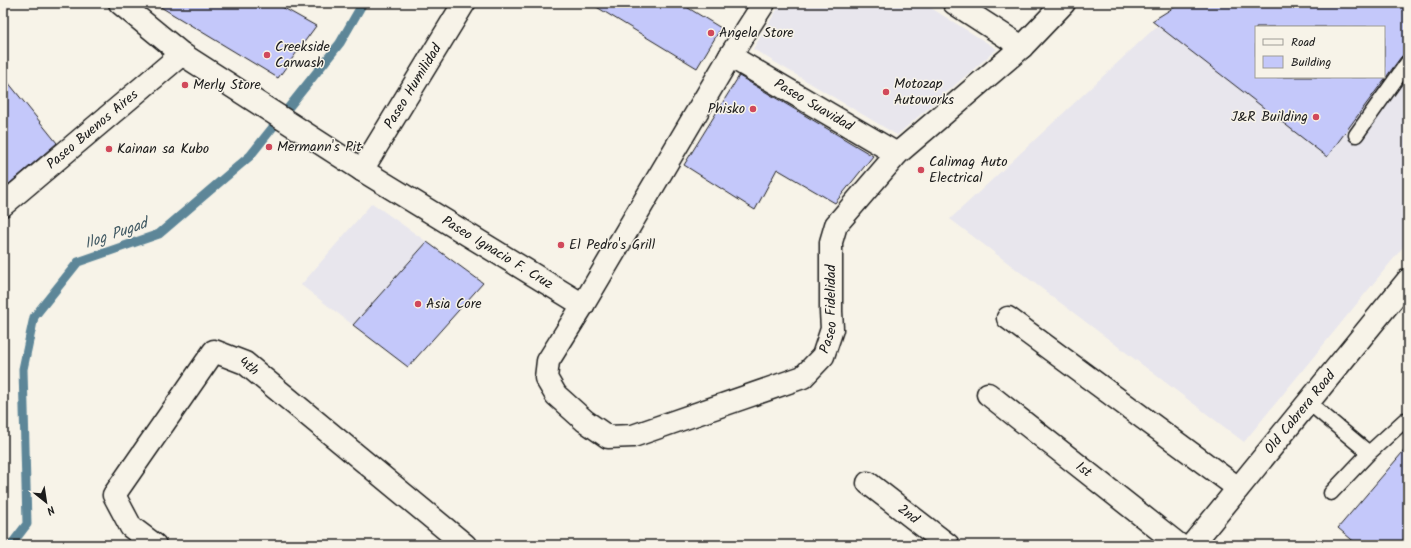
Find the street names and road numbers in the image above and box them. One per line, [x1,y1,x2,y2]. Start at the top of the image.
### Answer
street label: Paseo Humilidad [379,39,448,133]
street label: Paseo Suavidad [770,73,858,138]
street label: Paseo Buenos Aires [42,84,143,175]
street label: Paseo Ignacio F. Cruz [437,210,557,295]
street label: Paseo Fidelidad [814,263,843,356]
street label: 4th [236,351,264,381]
street label: Old Cabrera Road [1259,365,1342,459]
street label: 1st [1071,456,1097,484]
street label: 2nd [893,499,925,530]

